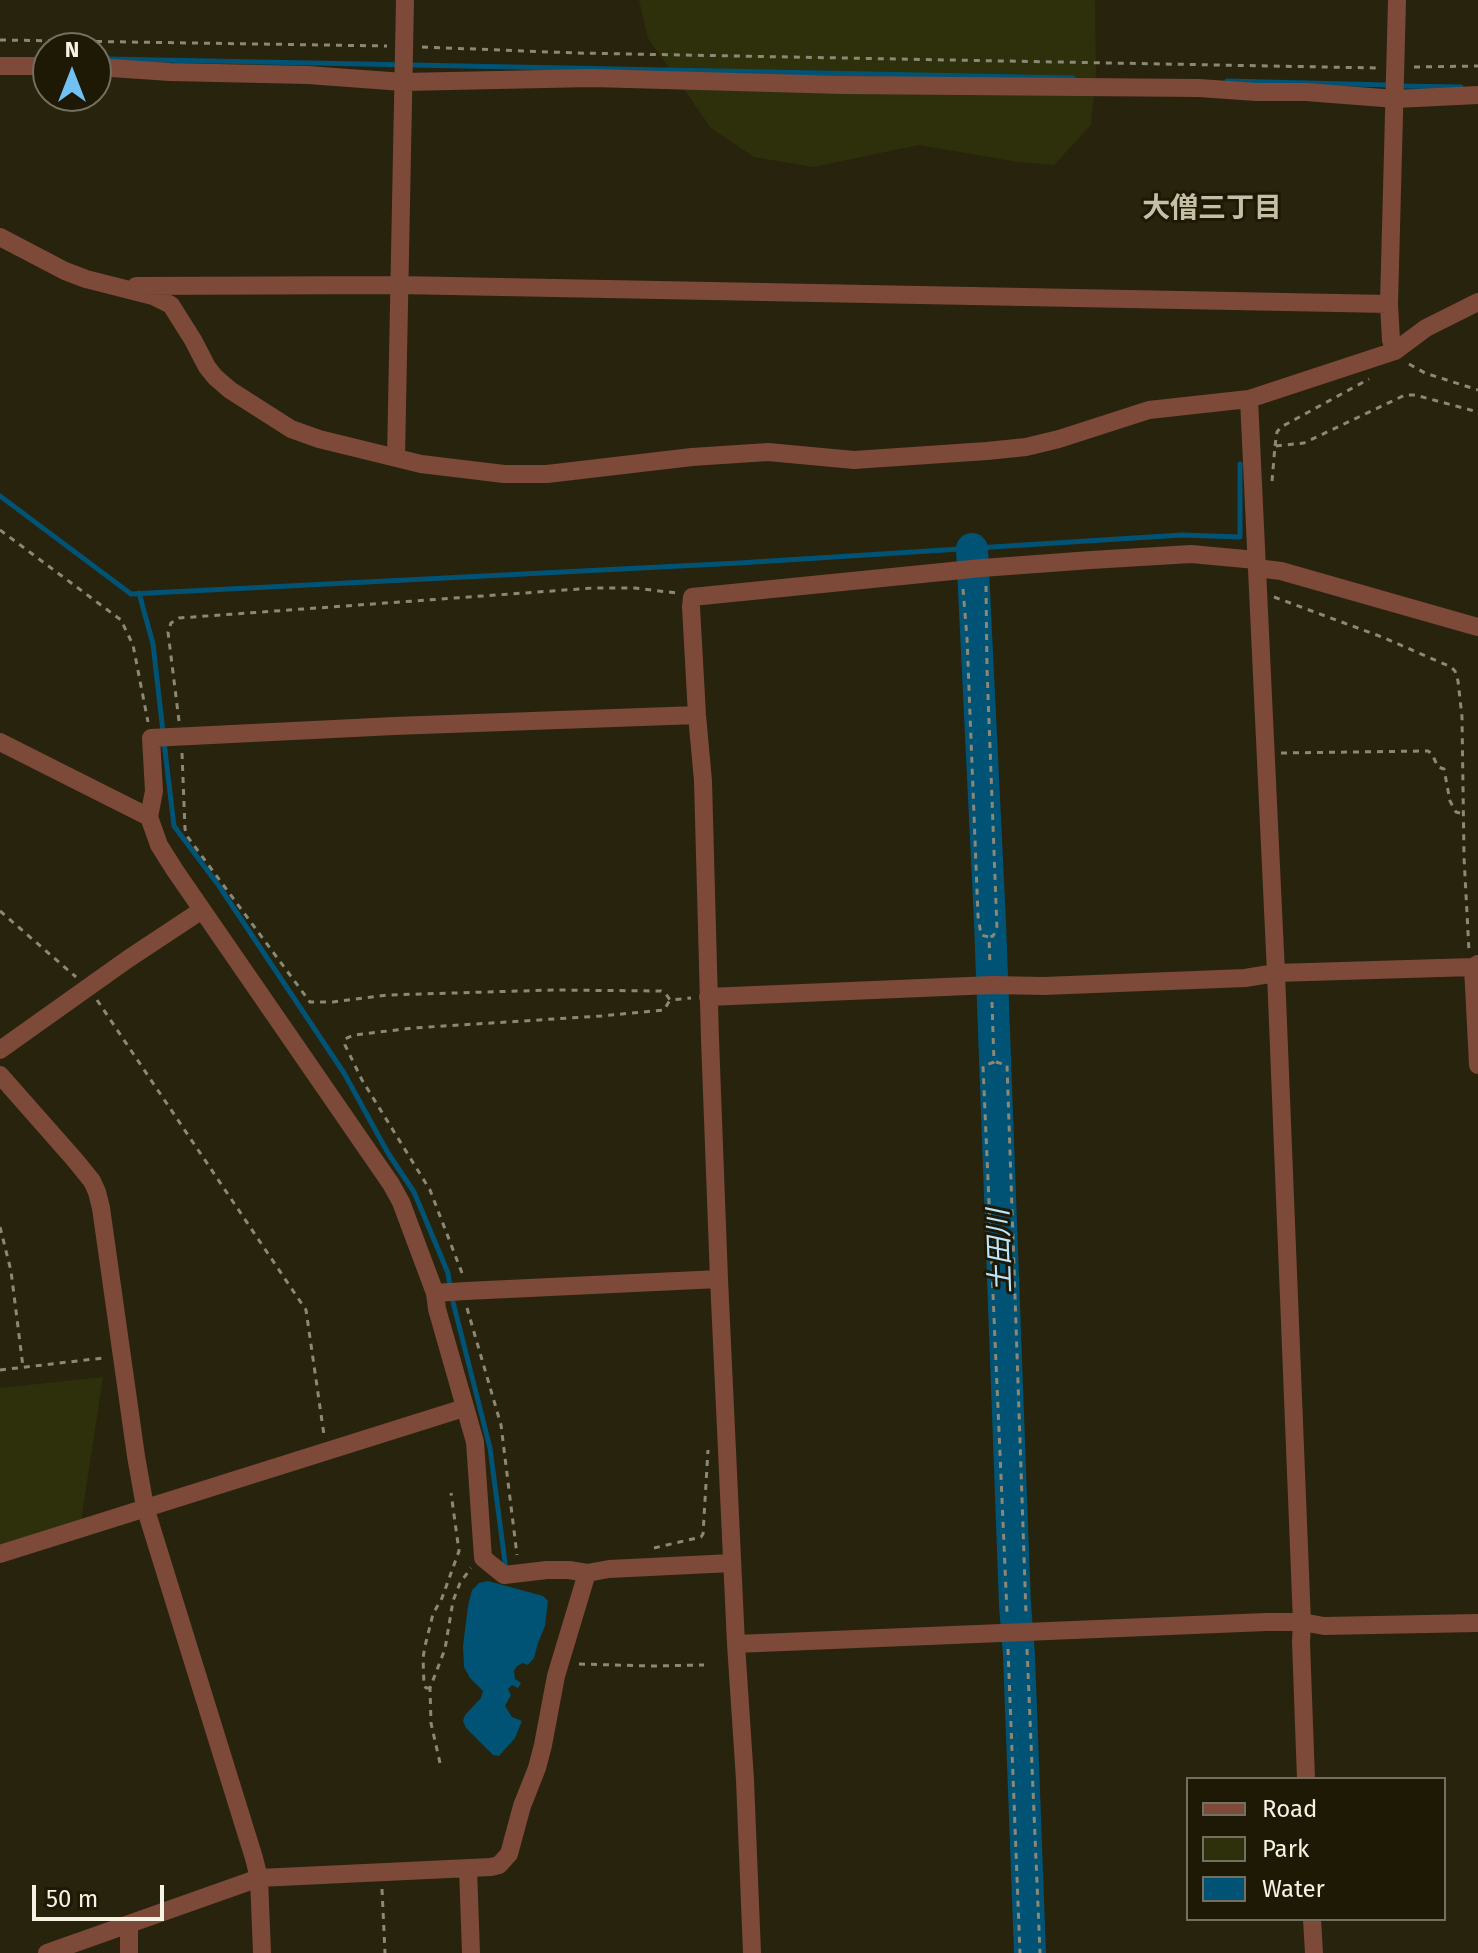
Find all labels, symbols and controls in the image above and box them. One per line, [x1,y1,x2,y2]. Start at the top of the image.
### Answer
north arrow [32,32,112,112]
text: N [65,36,79,63]
district label: 大僧三丁目 [1142,192,1282,226]
water label: 土田川 [983,1208,1019,1294]
legend [1186,1777,1446,1921]
text: Road [1262,1795,1317,1823]
text: Park [1262,1835,1309,1863]
scale bar [36,1869,168,1919]
text: Water [1262,1875,1325,1903]
text: 50 m [46,1885,98,1913]

